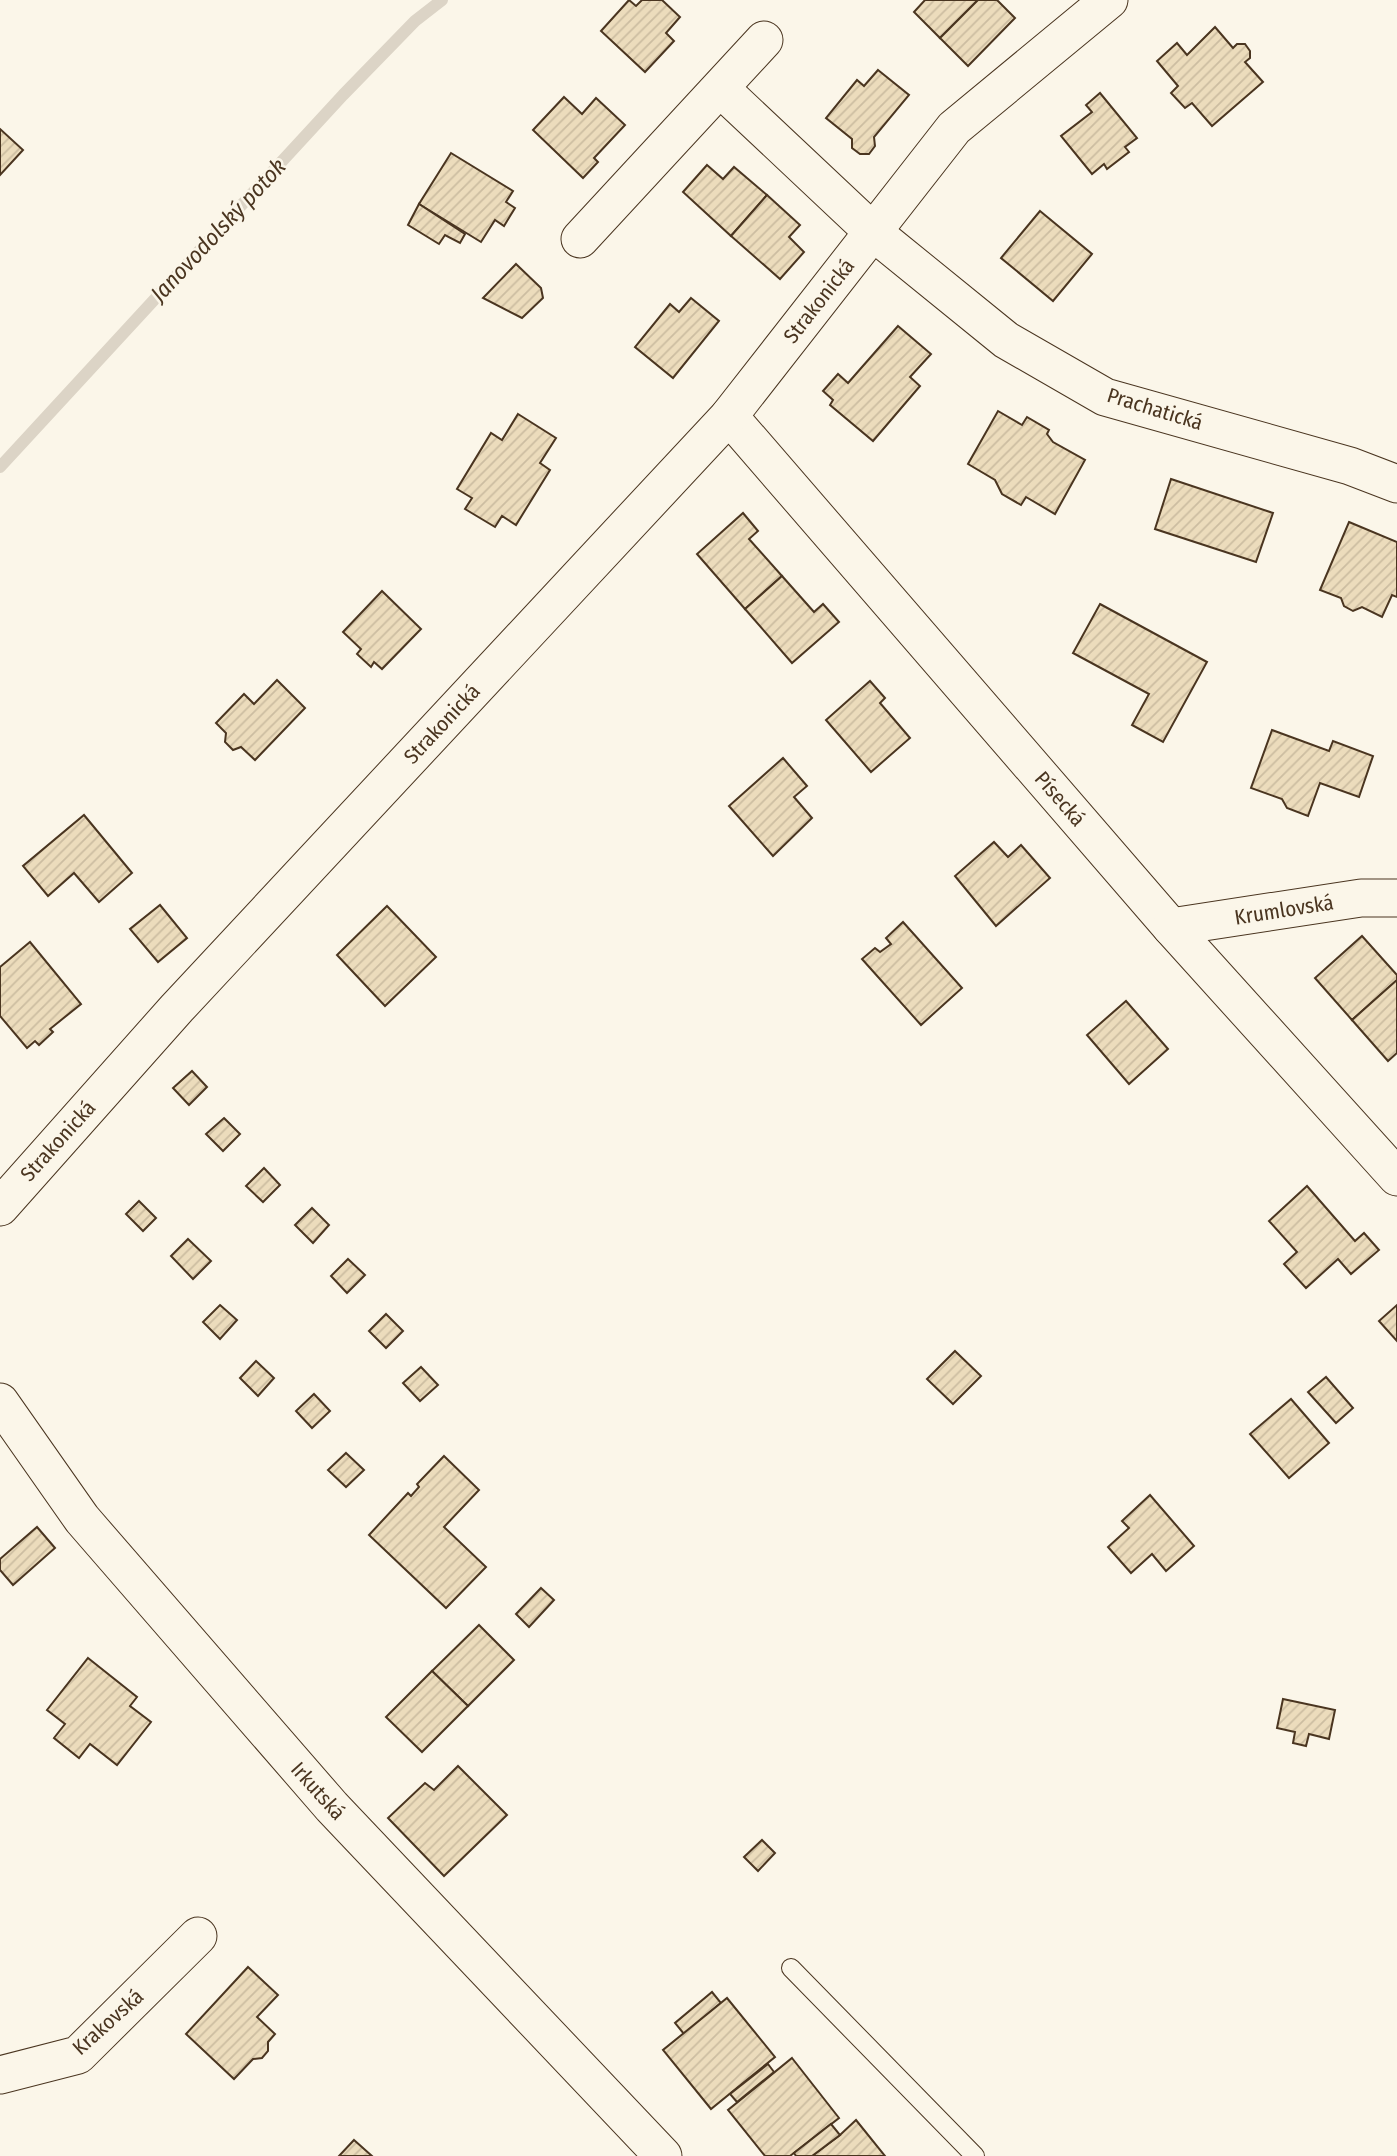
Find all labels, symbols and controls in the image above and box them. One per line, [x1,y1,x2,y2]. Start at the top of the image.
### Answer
water label: Janovodolský potok [143,152,292,309]
street label: Strakonická [778,254,860,348]
street label: Prachatická [1104,382,1206,436]
street label: Strakonická [398,679,486,769]
street label: Písecká [1029,766,1091,832]
street label: Krumlovská [1233,889,1335,931]
street label: Strakonická [15,1095,101,1187]
street label: Irkutská [285,1757,351,1825]
street label: Krakovská [67,1983,149,2061]

